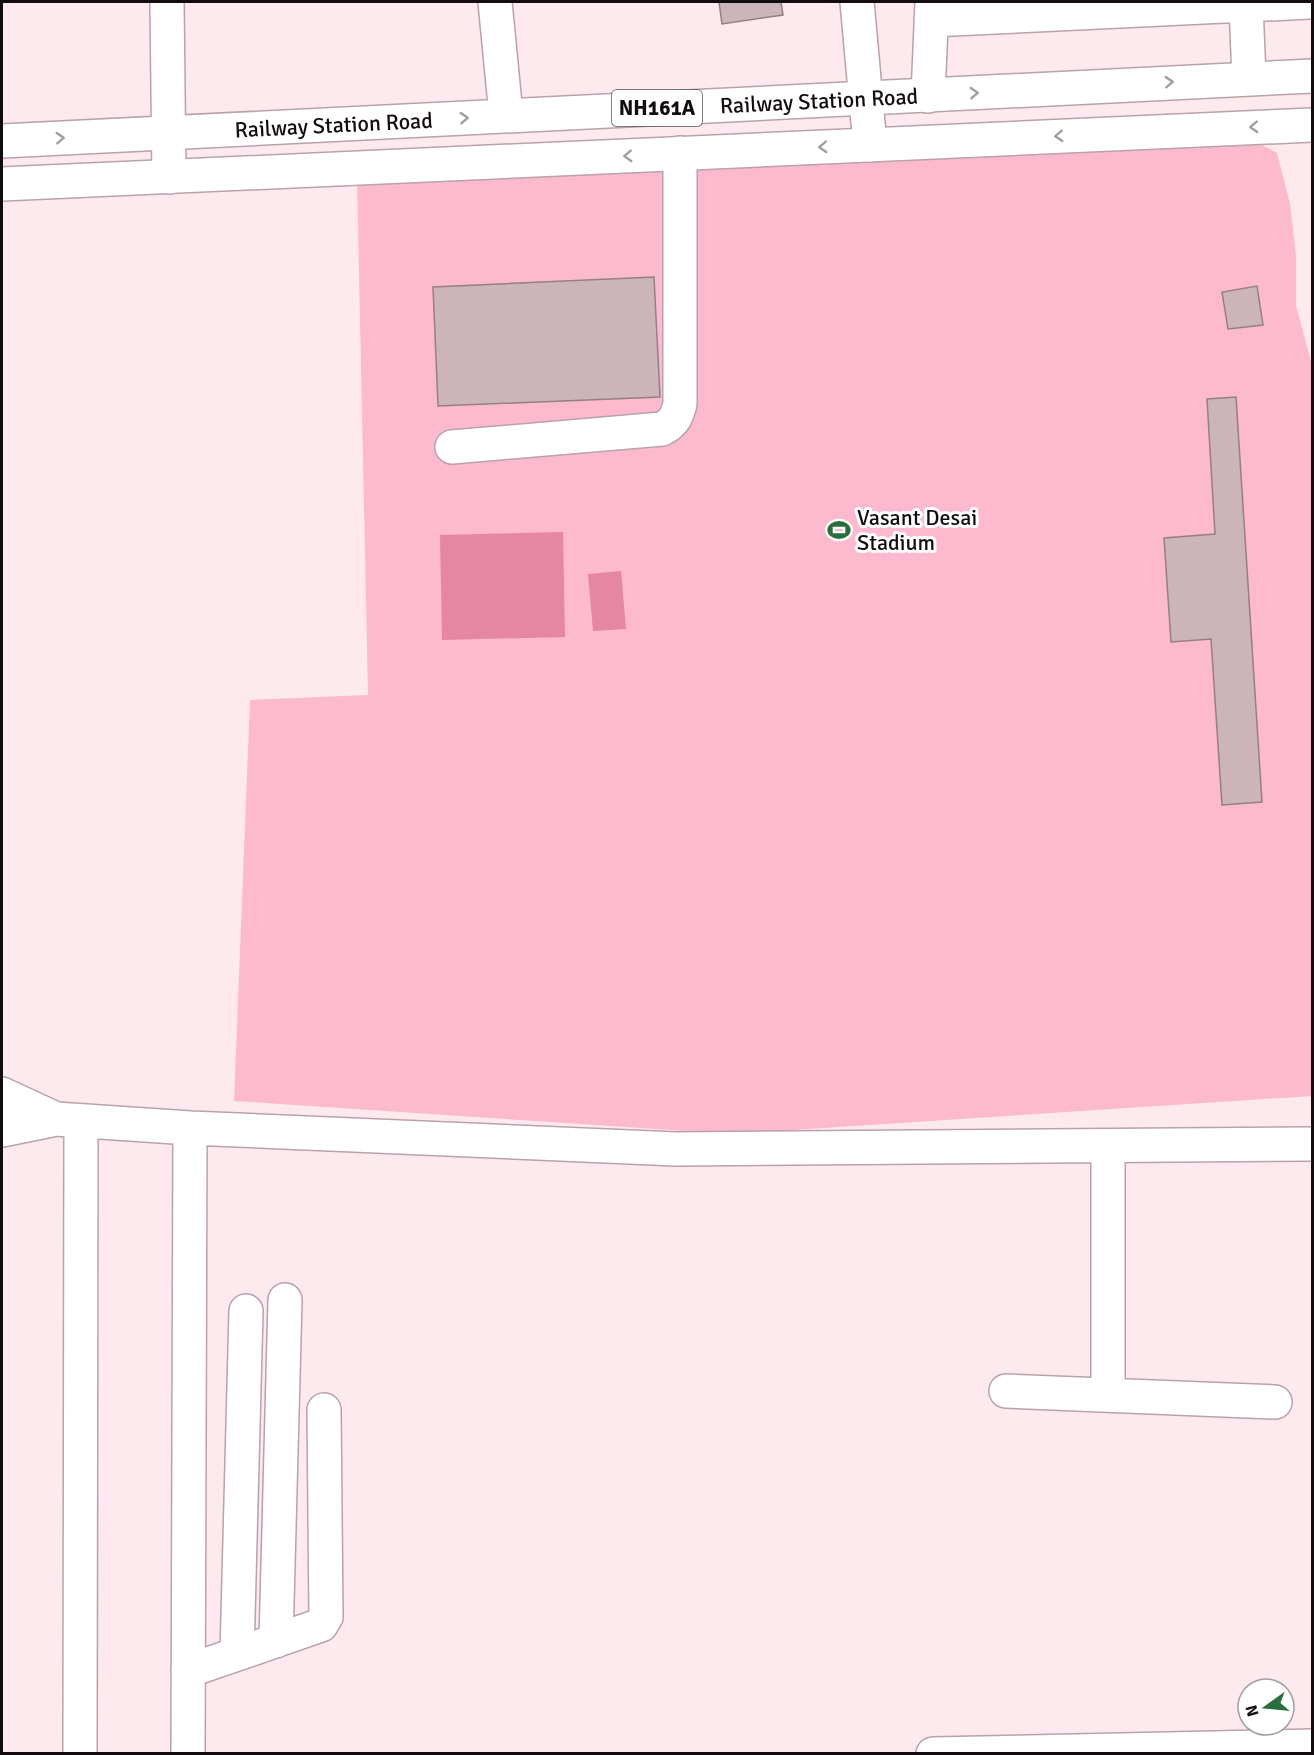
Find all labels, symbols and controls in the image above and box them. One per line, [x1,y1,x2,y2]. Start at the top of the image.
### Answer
one-way arrow [1164,76,1173,89]
street label: Railway Station Road [719,83,919,119]
one-way arrow [969,87,978,100]
road number: NH161A [612,90,702,126]
street label: Railway Station Road [234,107,433,143]
one-way arrow [460,111,469,124]
one-way arrow [1250,121,1259,134]
one-way arrow [1055,130,1064,143]
one-way arrow [55,132,64,145]
one-way arrow [818,140,827,153]
one-way arrow [623,149,632,162]
place label: Vasant Desai Stadium [857,504,977,556]
sports icon: Vasant Desai Stadium [826,517,852,543]
north arrow [1236,1677,1296,1737]
text: N [1241,1703,1264,1719]

